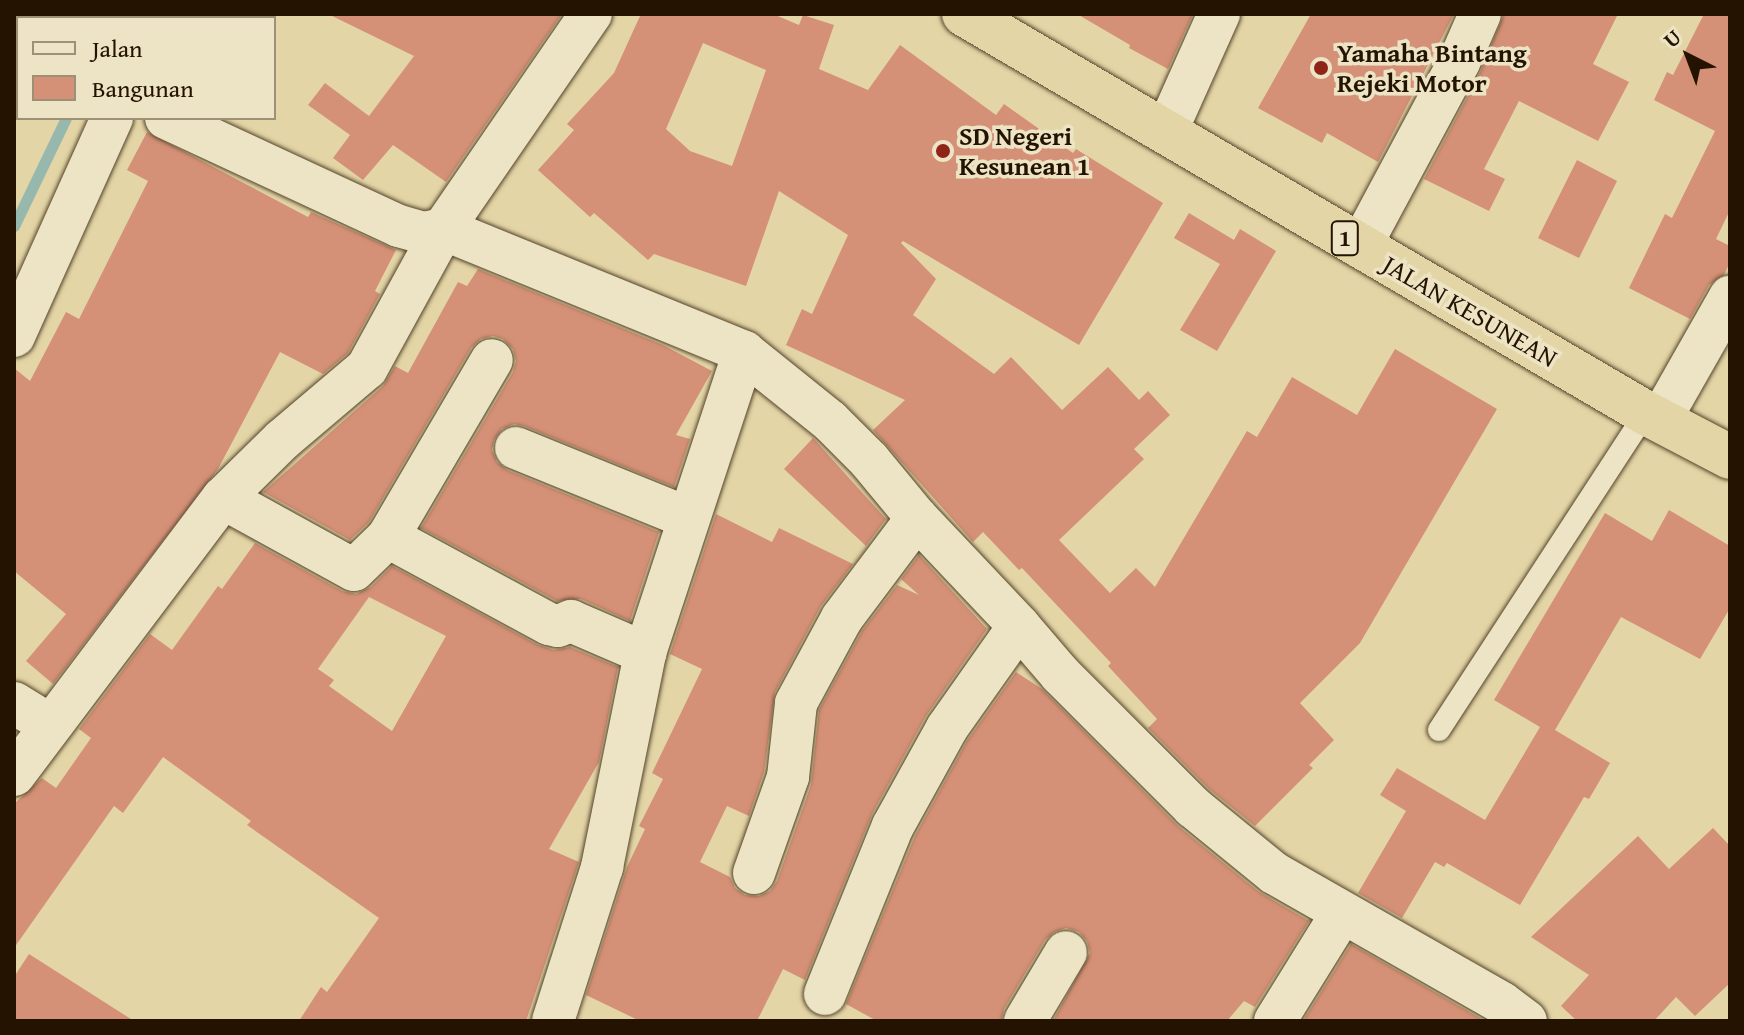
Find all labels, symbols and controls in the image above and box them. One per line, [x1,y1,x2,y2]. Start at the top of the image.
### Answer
legend [16,16,276,120]
north arrow [1648,16,1728,96]
text: U [1656,21,1688,55]
text: Jalan [92,31,142,66]
place label: Yamaha Bintang Rejeki Motor [1337,37,1527,98]
marker: Yamaha Bintang Rejeki Motor [1312,59,1330,77]
text: Bangunan [92,71,194,106]
place label: SD Negeri Kesunean 1 [959,120,1090,182]
marker: SD Negeri Kesunean 1 [934,142,952,160]
road number: 1 [1329,218,1361,258]
street label: JALAN KESUNEAN [1377,248,1563,374]

